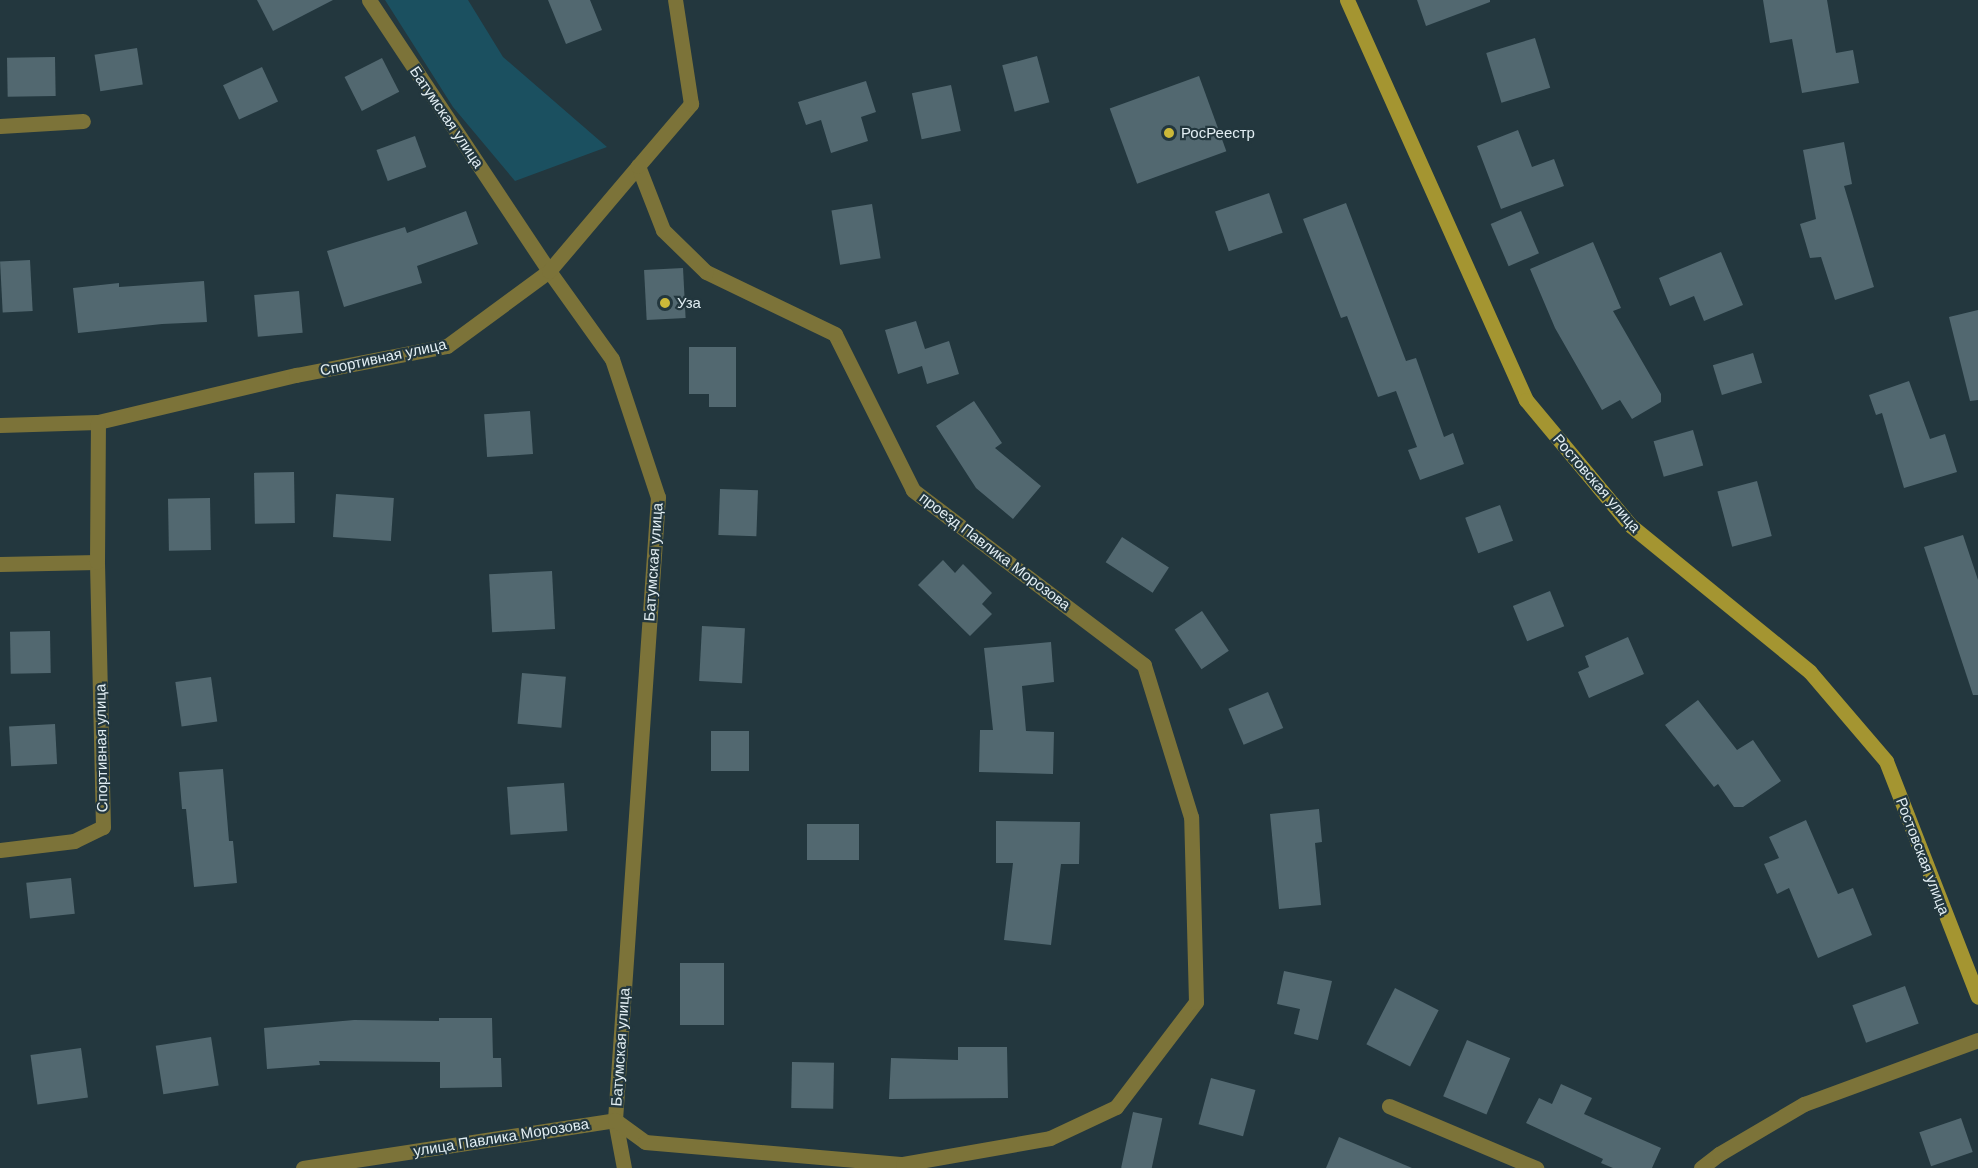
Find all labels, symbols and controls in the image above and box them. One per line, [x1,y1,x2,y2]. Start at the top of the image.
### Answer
street label: Батумская улица [406,63,488,171]
place label: РосРеестр [1181,124,1255,142]
marker: РосРеестр [1162,126,1176,140]
place label: Уза [677,294,701,312]
marker: Уза [658,296,672,310]
street label: Спортивная улица [318,335,448,379]
street label: Ростовская улица [1549,430,1645,536]
street label: проезд Павлика Морозова [916,488,1074,614]
street label: Батумская улица [640,502,666,622]
street label: Спортивная улица [91,684,111,812]
street label: Ростовская улица [1892,795,1954,917]
street label: Батумская улица [607,987,633,1107]
street label: улица Павлика Морозова [412,1114,590,1160]

